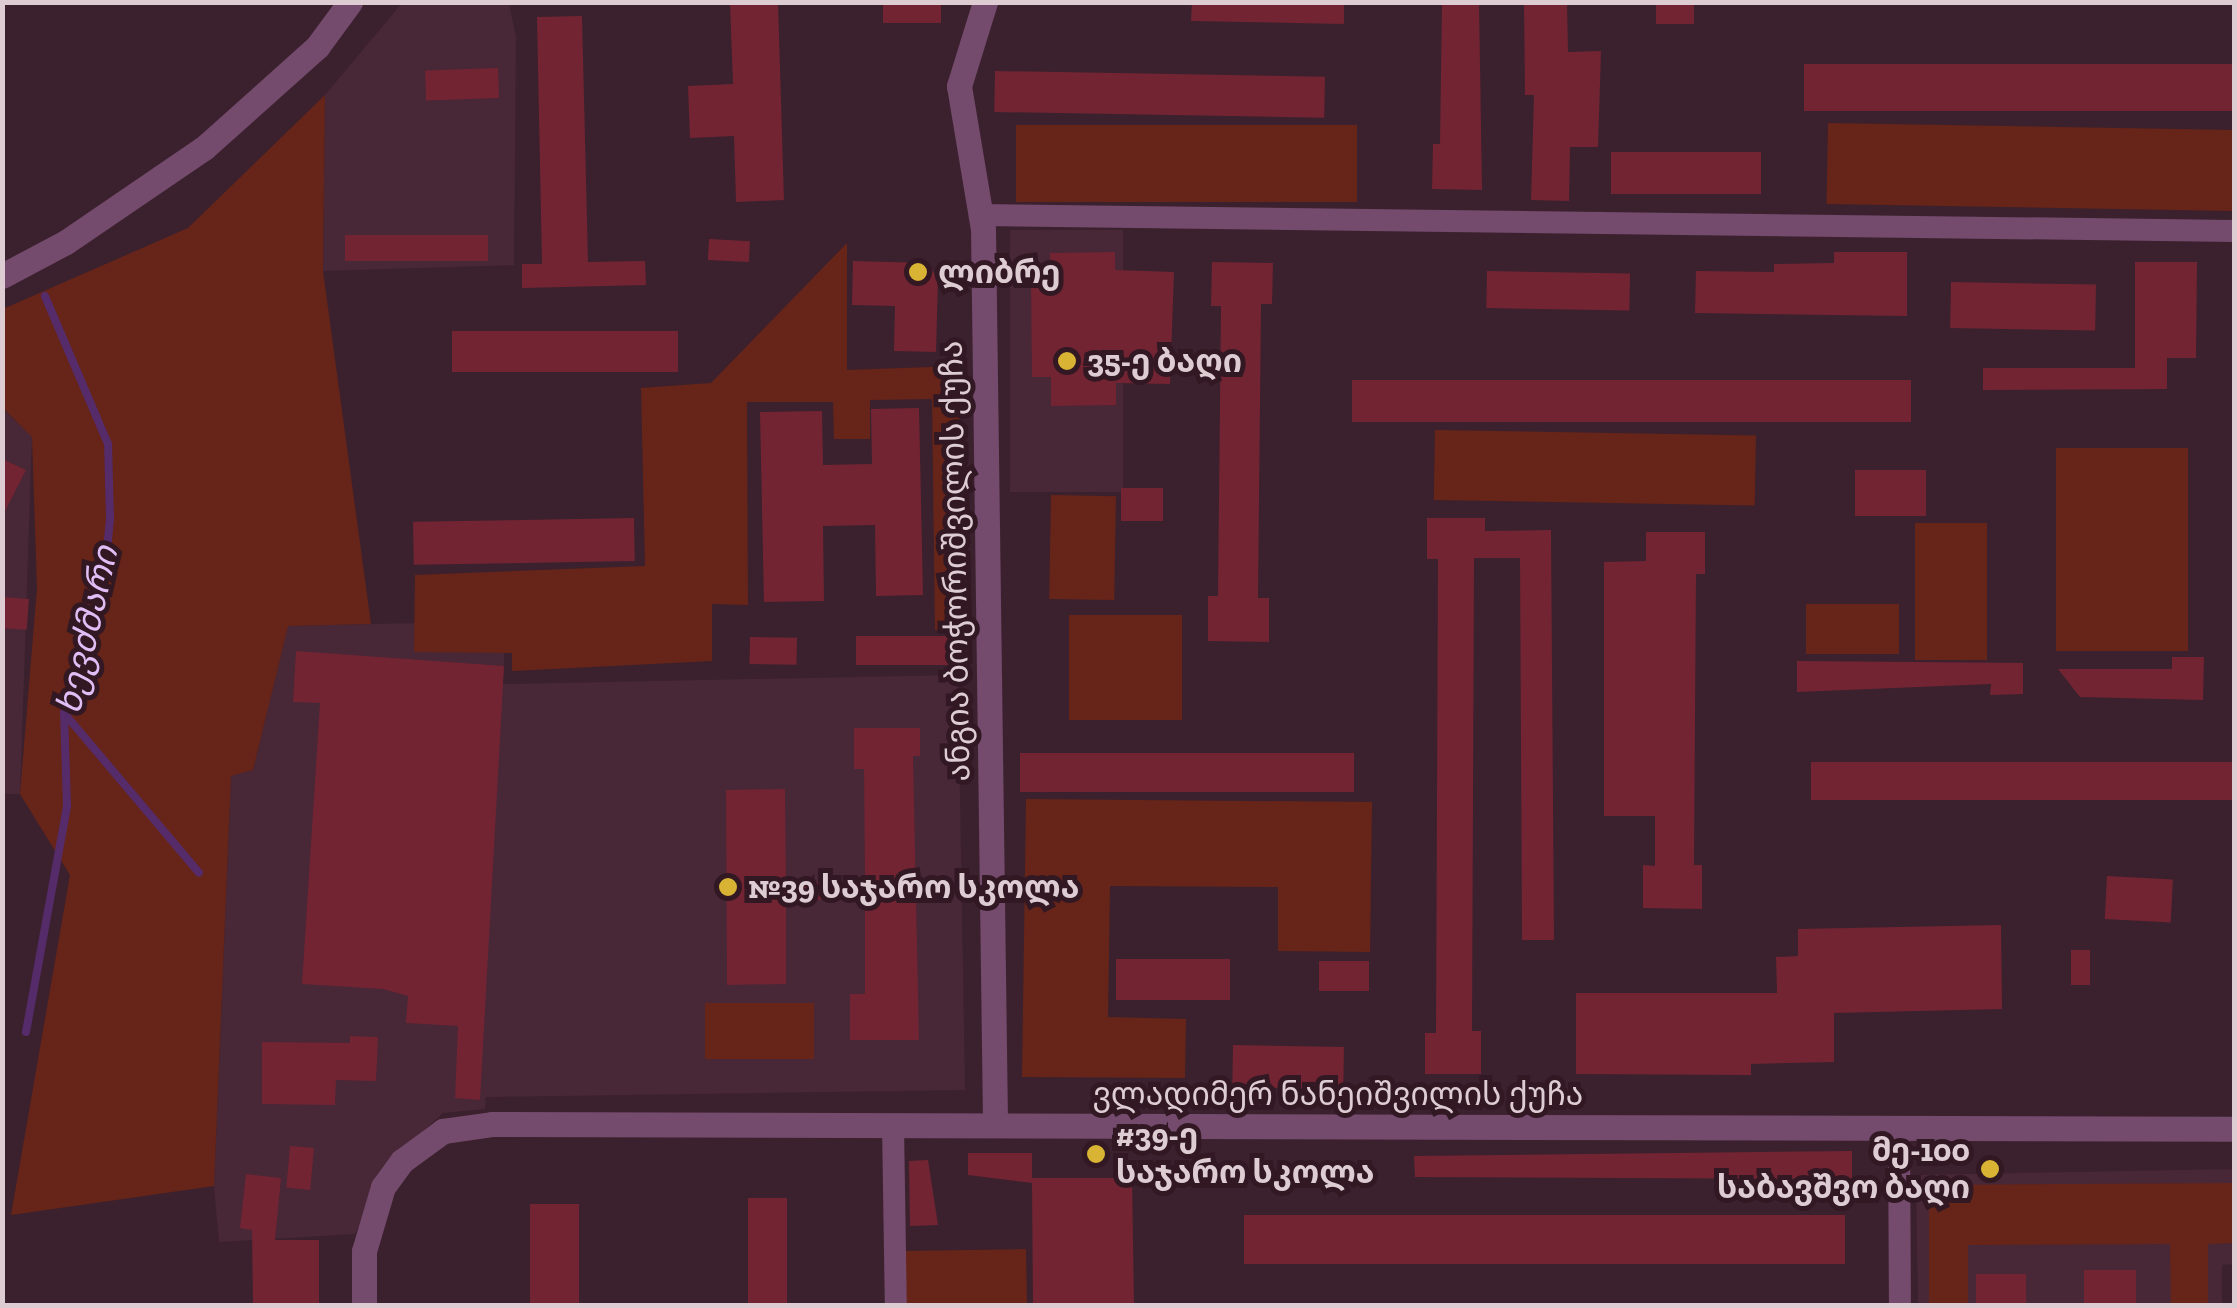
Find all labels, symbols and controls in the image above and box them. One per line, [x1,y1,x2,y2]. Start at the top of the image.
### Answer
place label: ლიბრე [938,253,1060,291]
marker: ლიბრე [907,261,929,283]
street label: ანგია ბოჭორიშვილის ქუჩა [932,340,978,782]
place label: 35-ე ბაღი [1087,342,1242,380]
marker: 35-ე ბაღი [1056,350,1078,372]
water label: ხევძმარი [47,542,127,718]
place label: №39 საჯარო სკოლა [748,868,1079,906]
marker: №39 საჯარო სკოლა [717,876,739,898]
street label: ვლადიმერ ნანეიშვილის ქუჩა [1093,1075,1583,1113]
place label: #39-ე საჯარო სკოლა [1116,1117,1374,1192]
place label: მე-100 საბავშვო ბაღი [1717,1132,1970,1207]
marker: #39-ე საჯარო სკოლა [1085,1143,1107,1165]
marker: მე-100 საბავშვო ბაღი [1979,1158,2001,1180]

